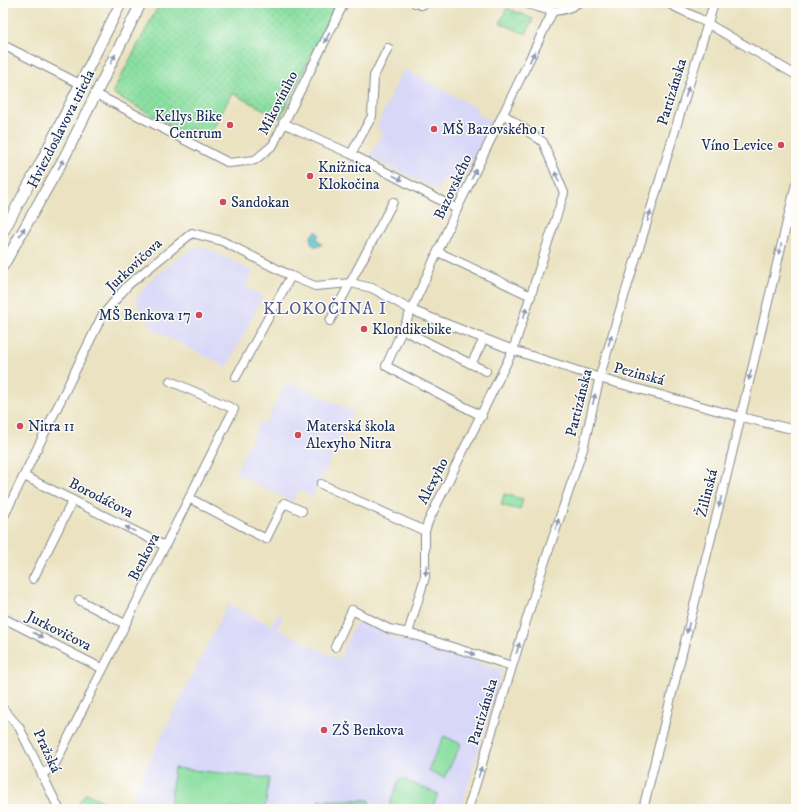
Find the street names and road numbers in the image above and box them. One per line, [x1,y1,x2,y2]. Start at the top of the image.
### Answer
street label: Partizánska [653,56,691,128]
street label: Hviezdoslavova trieda [23,66,99,191]
street label: Mikovíniho [254,68,302,138]
street label: Bazovského [430,151,476,223]
street label: Jurkovičova [100,234,167,297]
street label: Pezinská [612,358,667,390]
street label: Partizánska [561,367,597,439]
street label: Alexyho [413,455,453,507]
street label: Žilinská [692,467,722,519]
street label: Borodáčova [65,474,137,523]
street label: Benkova [124,529,164,584]
street label: Jurkovičova [22,606,95,656]
street label: Partizánska [464,676,502,748]
street label: Pražská [29,726,66,776]

